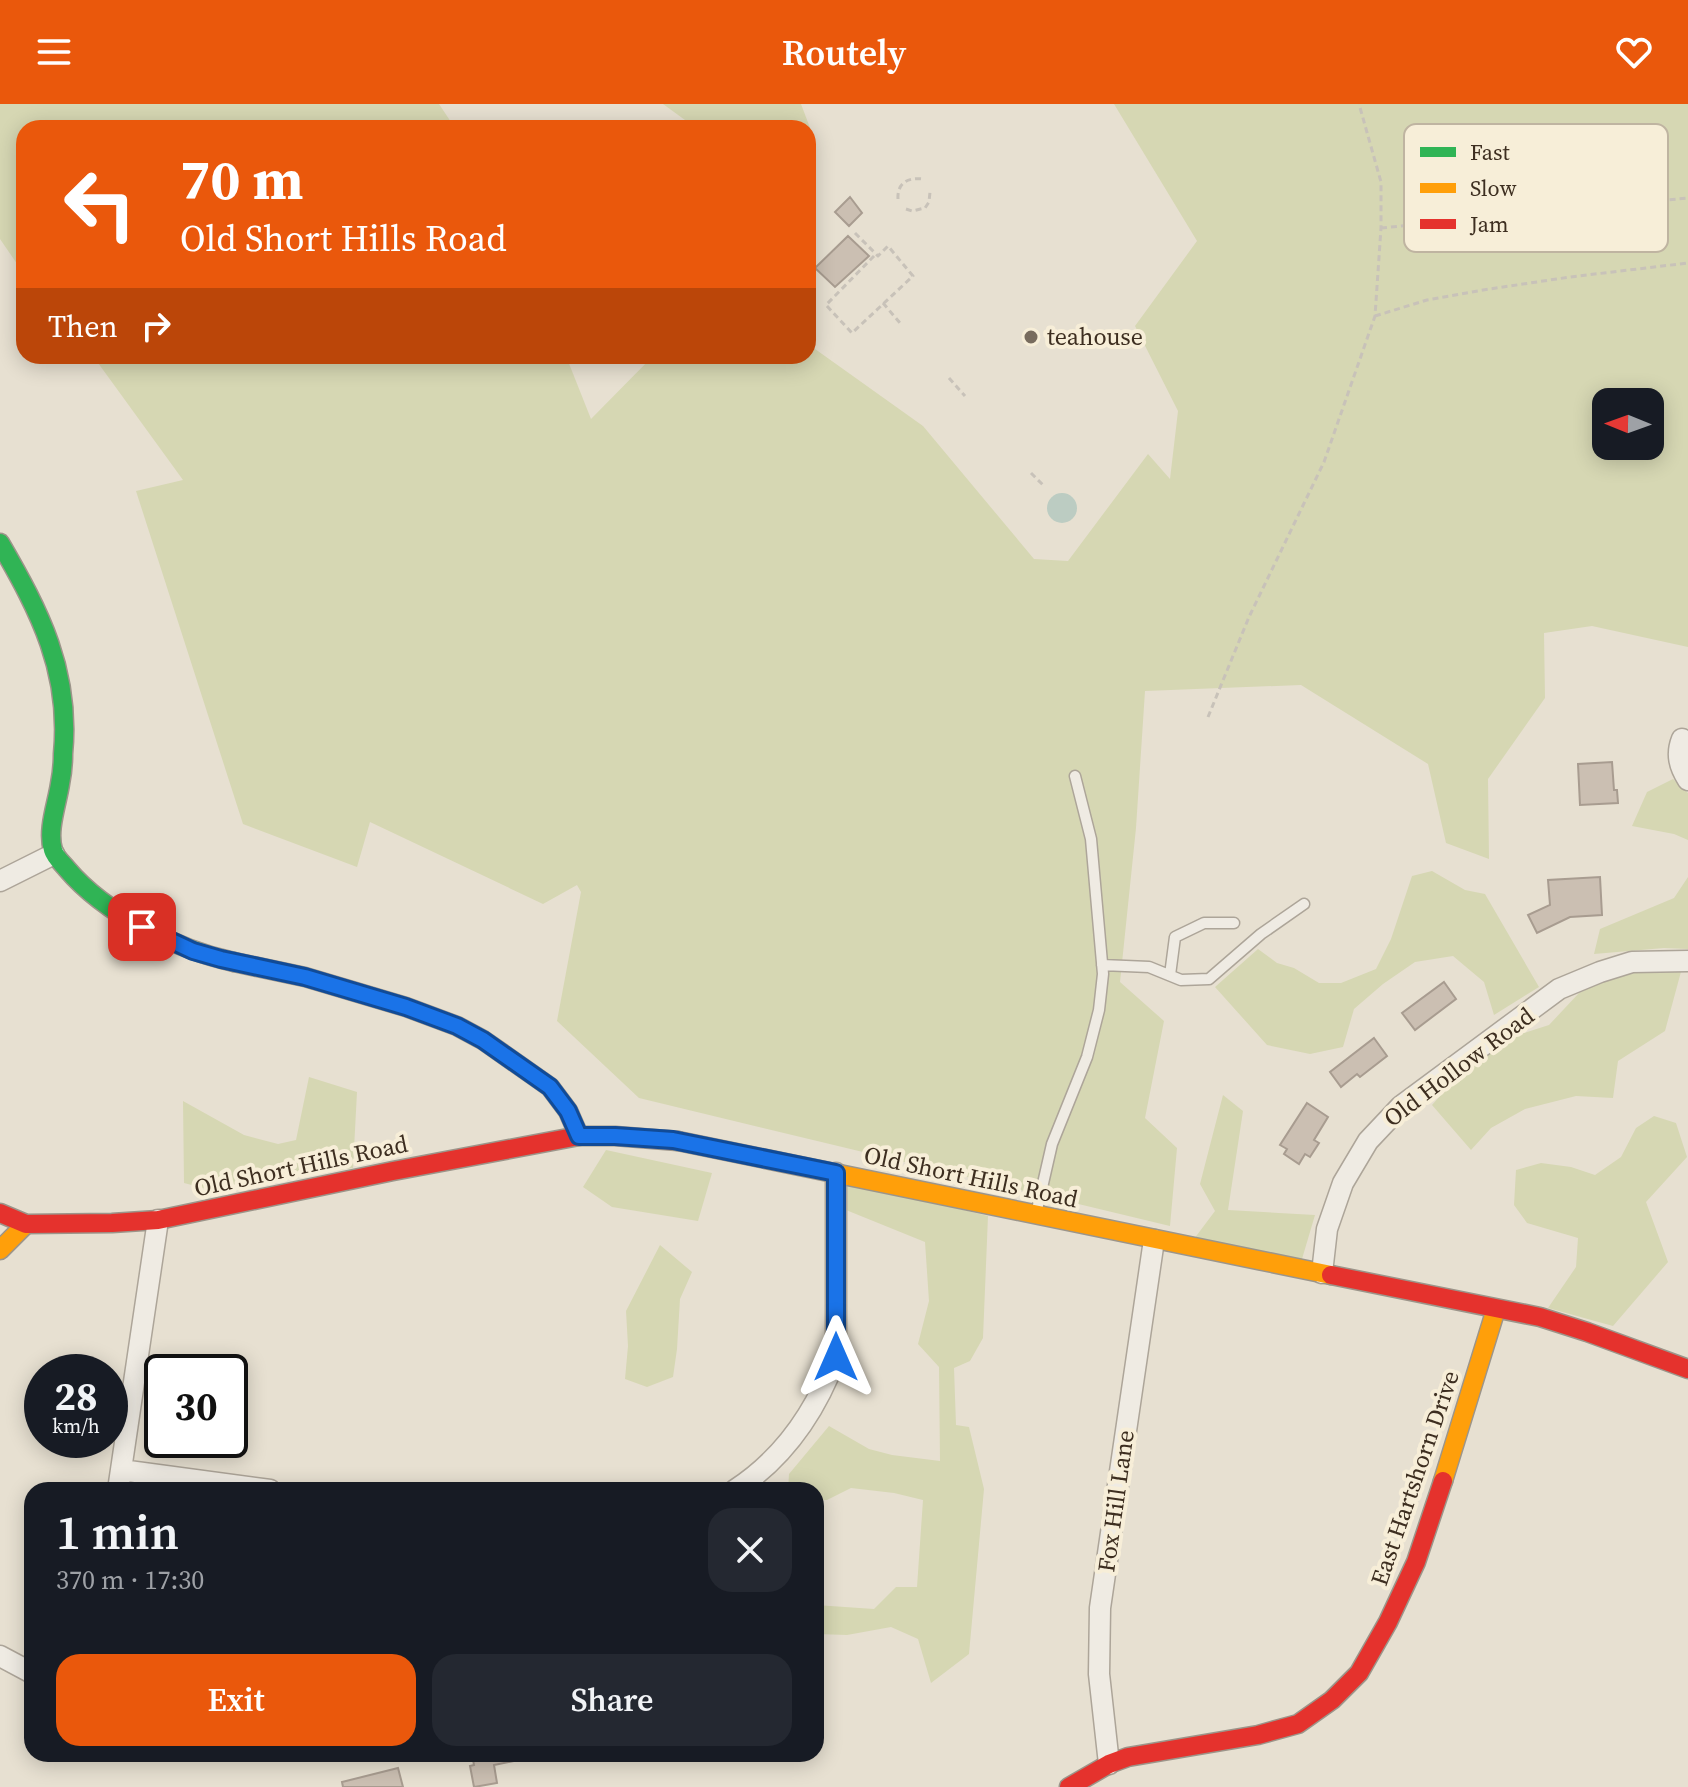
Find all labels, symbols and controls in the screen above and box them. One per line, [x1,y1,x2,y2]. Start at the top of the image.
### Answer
text: Routely [782,28,906,77]
icon: menu [32,30,76,74]
icon: heart [1612,30,1656,74]
legend [1404,124,1668,252]
text: Fast [1470,137,1511,167]
text: 70 m [180,141,303,218]
icon: left [48,152,152,256]
text: Slow [1470,173,1517,203]
text: Jam [1469,209,1509,239]
text: Old Short Hills Road [180,214,507,263]
icon: right [134,304,178,348]
text: Then [48,306,118,347]
place label: teahouse [1047,320,1143,353]
marker: teahouse [1022,328,1040,346]
north arrow [1592,388,1664,460]
map controls [1592,388,1664,460]
pin [108,893,176,961]
icon: arrive [120,905,164,949]
street label: Old Hollow Road [1377,999,1541,1134]
street label: Old Short Hills Road [191,1127,411,1204]
street label: Old Short Hills Road [861,1138,1081,1215]
position arrow [794,1315,878,1399]
speed limit sign: 30 [144,1354,248,1458]
street label: East Hartshorn Drive [1362,1366,1467,1590]
text: 28 [54,1369,98,1423]
text: km/h [52,1412,100,1440]
street label: Fox Hill Lane [1089,1428,1142,1574]
text: 1 min [56,1499,179,1565]
button: close [708,1508,792,1592]
text: 370 m · 17:30 [56,1562,204,1598]
button: Exit [56,1654,416,1746]
button: Share [432,1654,792,1746]

